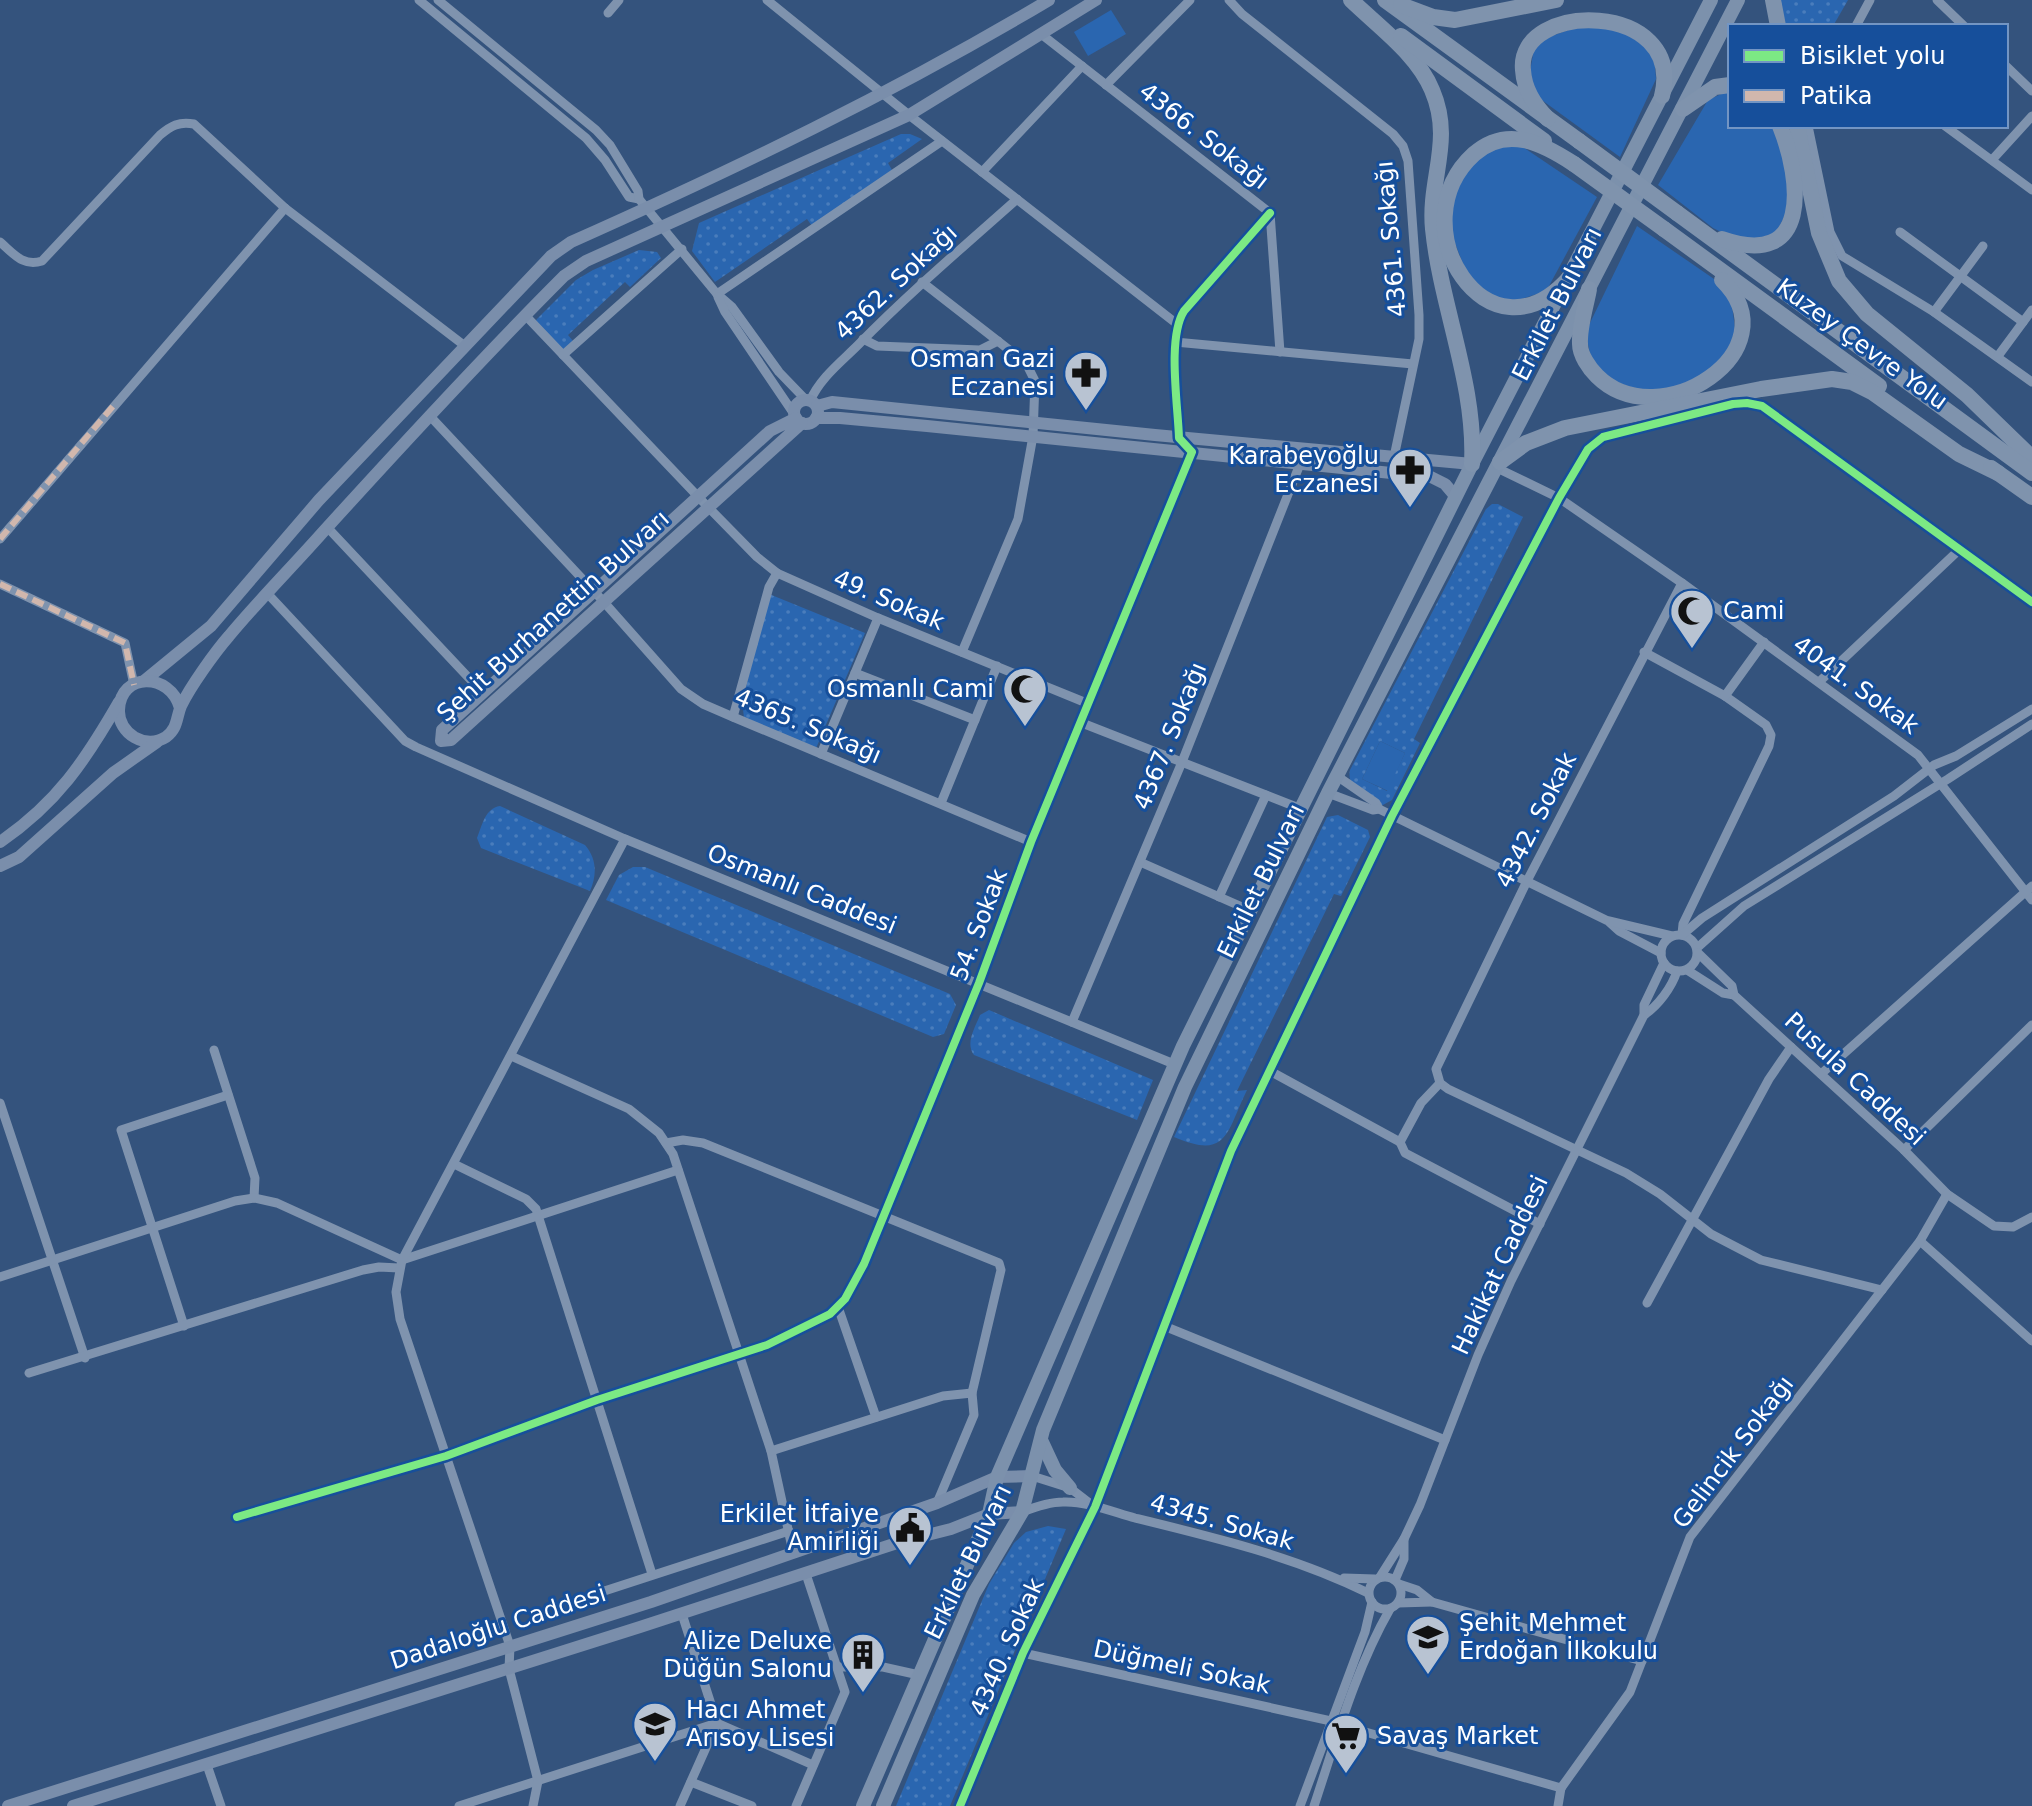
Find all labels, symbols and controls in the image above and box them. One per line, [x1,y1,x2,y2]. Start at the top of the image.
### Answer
legend [1728,24,2008,128]
text: Bisiklet yolu [1800,42,1945,70]
street label: 4366. Sokağı [1134,77,1274,195]
text: Patika [1800,82,1872,110]
street label: 4361. Sokağı [1370,160,1412,318]
street label: 4362. Sokağı [829,218,963,346]
street label: Erkilet Bulvarı [1506,223,1608,385]
street label: Kuzey Çevre Yolu [1771,273,1953,415]
place label: Osman Gazi Eczanesi [910,345,1055,401]
pharmacy icon: Osman Gazi Eczanesi [1062,349,1110,412]
place label: Karabeyoğlu Eczanesi [1228,442,1379,498]
pharmacy icon: Karabeyoğlu Eczanesi [1386,446,1434,509]
street label: Şehit Burhanettin Bulvarı [431,505,675,727]
street label: 49. Sokak [829,564,949,636]
mosque icon: Cami [1668,587,1716,650]
place label: Cami [1723,597,1785,625]
street label: 4041. Sokak [1788,630,1924,740]
street label: 4367. Sokağı [1128,658,1212,814]
mosque icon: Osmanlı Cami [1001,665,1049,728]
place label: Osmanlı Cami [827,675,994,703]
street label: 4365. Sokağı [731,683,885,769]
street label: 4342. Sokak [1490,747,1582,892]
street label: Erkilet Bulvarı [1212,799,1310,963]
street label: Osmanlı Caddesi [703,838,901,940]
street label: 54. Sokak [945,865,1013,985]
street label: Pusula Caddesi [1779,1007,1931,1151]
street label: Hakikat Caddesi [1446,1171,1554,1359]
street label: Gelincik Sokağı [1667,1370,1799,1534]
street label: Erkilet Bulvarı [919,1480,1017,1644]
street label: 4345. Sokak [1147,1488,1297,1556]
place label: Erkilet İtfaiye Amirliği [720,1499,879,1556]
public building icon: Erkilet İtfaiye Amirliği [886,1504,934,1567]
street label: 4340. Sokak [964,1573,1050,1720]
street label: Dadaloğlu Caddesi [387,1579,609,1675]
place label: Şehit Mehmet Erdoğan İlkokulu [1459,1609,1658,1665]
school or university icon: Şehit Mehmet Erdoğan İlkokulu [1404,1613,1452,1676]
place label: Alize Deluxe Düğün Salonu [663,1627,832,1683]
building icon: Alize Deluxe Düğün Salonu [839,1631,887,1694]
street label: Düğmeli Sokak [1091,1635,1273,1699]
place label: Hacı Ahmet Arısoy Lisesi [686,1696,834,1752]
school or university icon: Hacı Ahmet Arısoy Lisesi [631,1700,679,1763]
supermarket icon: Savaş Market [1322,1712,1370,1775]
place label: Savaş Market [1377,1722,1538,1750]

